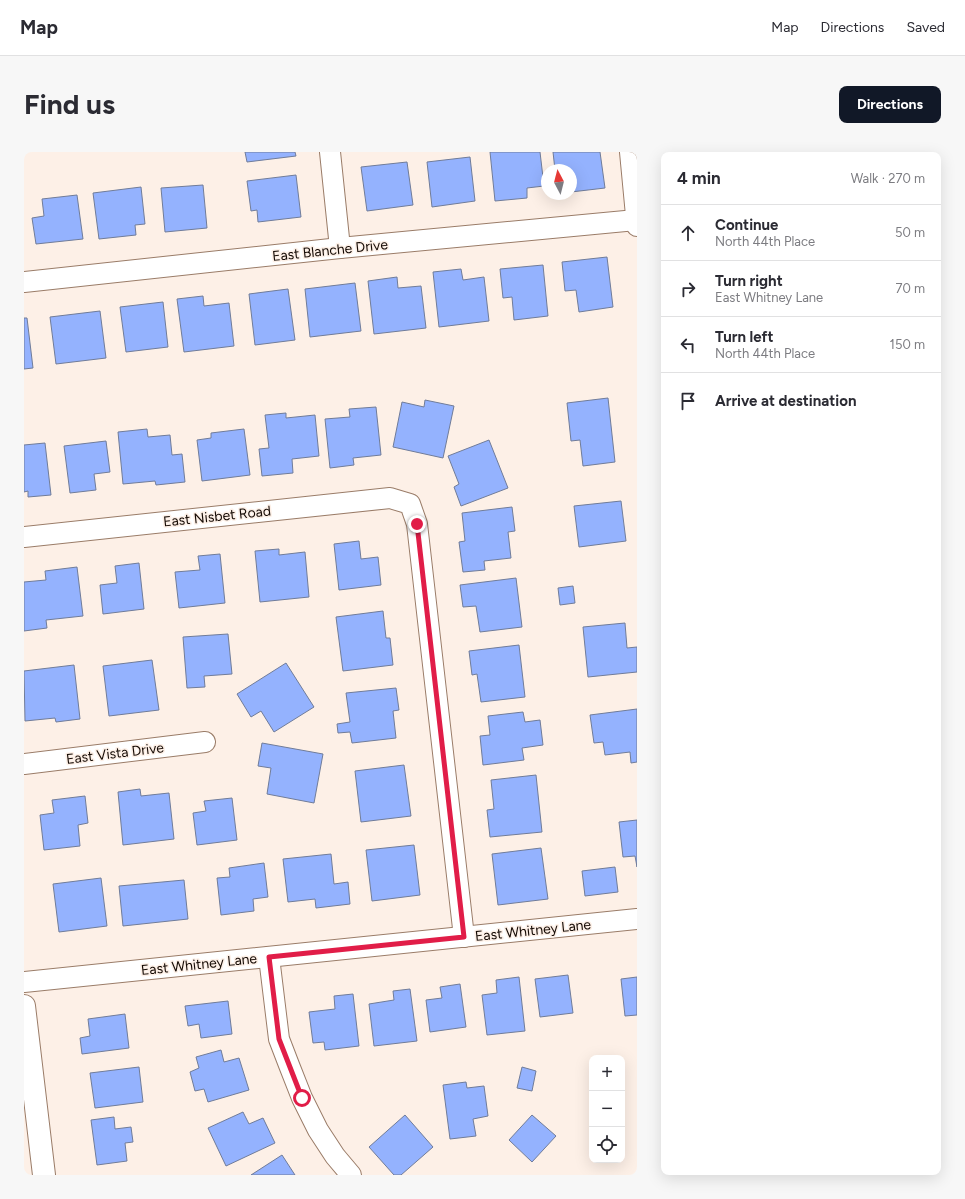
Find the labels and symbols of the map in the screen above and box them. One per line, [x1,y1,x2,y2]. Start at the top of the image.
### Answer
north arrow [541,164,577,200]
street label: East Blanche Drive [271,236,389,265]
street label: East Nisbet Road [162,502,272,531]
route end [408,515,426,533]
street label: East Vista Drive [65,739,165,768]
street label: East Whitney Lane [474,916,592,945]
street label: East Whitney Lane [140,950,258,979]
route start [293,1089,311,1107]

